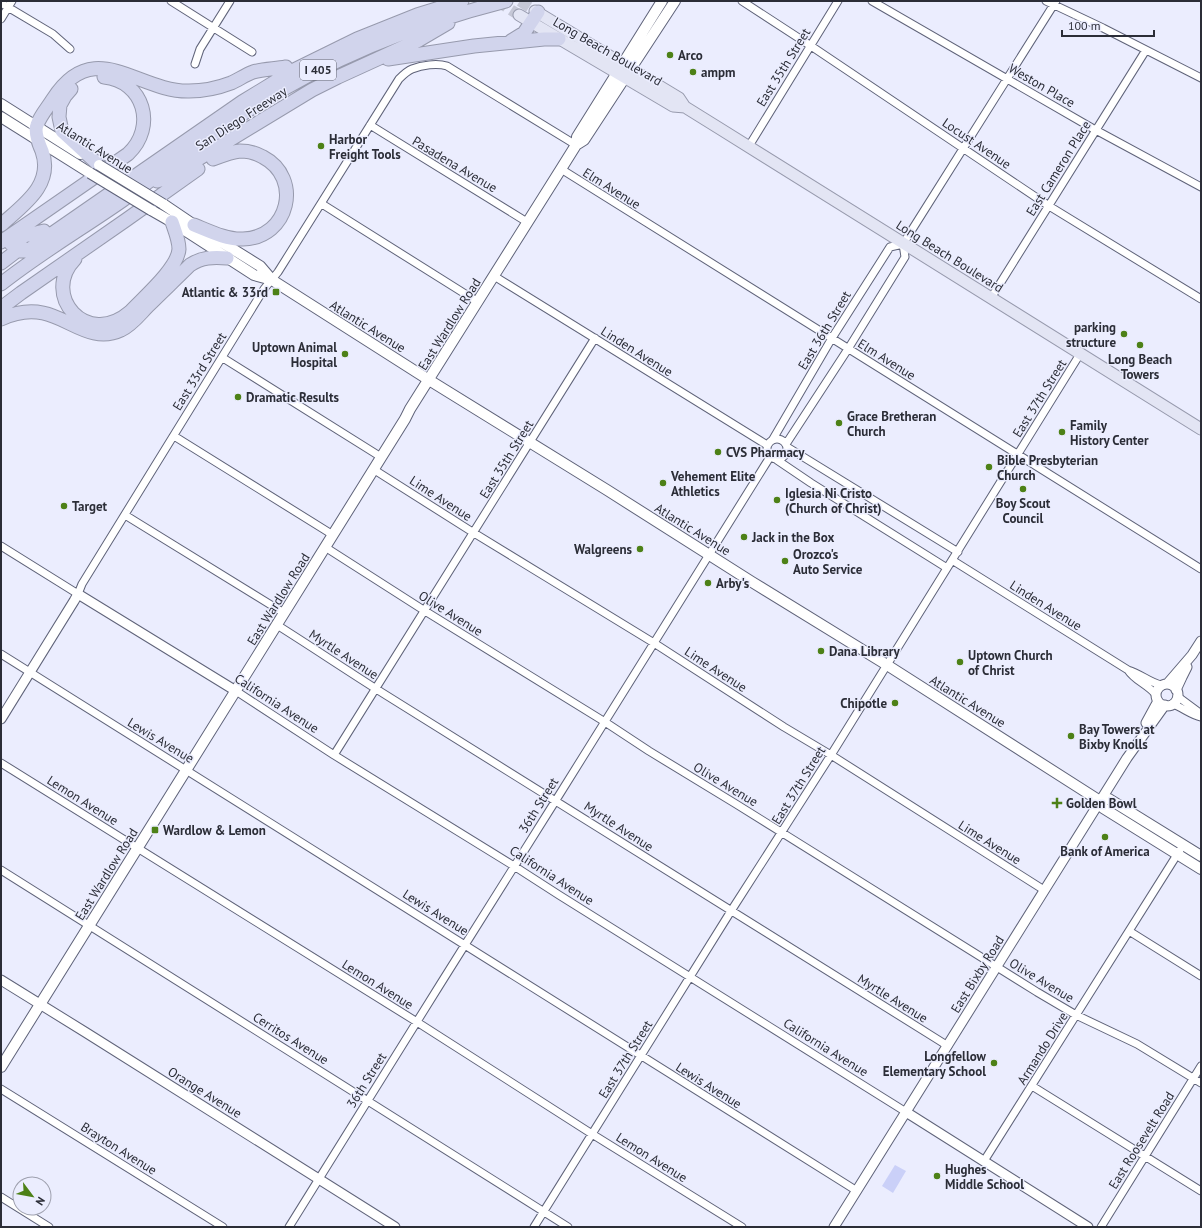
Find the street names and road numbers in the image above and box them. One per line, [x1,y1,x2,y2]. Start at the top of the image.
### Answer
street label: Long Beach Boulevard [550,13,665,90]
street label: East 35th Street [753,24,815,110]
road number: I 405 [300,60,336,80]
street label: Weston Place [1006,60,1078,111]
street label: San Diego Freeway [192,82,290,154]
street label: Locust Avenue [939,114,1014,173]
street label: Atlantic Avenue [54,117,136,177]
street label: East Cameron Place [1022,117,1095,219]
street label: Pasadena Avenue [409,132,500,196]
street label: Elm Avenue [580,164,644,213]
street label: Long Beach Boulevard [893,217,1007,296]
street label: East Wardlow Road [414,275,485,373]
street label: East 36th Street [794,287,855,373]
street label: Atlantic Avenue [327,296,409,356]
street label: Linden Avenue [598,323,676,380]
street label: East 33rd Street [169,329,231,414]
street label: Elm Avenue [855,335,919,384]
street label: East 37th Street [1009,356,1070,440]
street label: East 35th Street [476,416,538,502]
street label: Lime Avenue [406,472,475,525]
street label: Atlantic Avenue [652,499,734,559]
street label: East Wardlow Road [243,550,314,648]
street label: Linden Avenue [1007,577,1085,634]
street label: Olive Avenue [415,587,486,640]
street label: Myrtle Avenue [306,626,382,683]
street label: Lime Avenue [681,643,750,696]
street label: California Avenue [231,670,322,737]
street label: Atlantic Avenue [927,671,1009,731]
street label: Lewis Avenue [124,714,197,767]
street label: East 37th Street [768,743,829,827]
street label: Olive Avenue [690,758,761,810]
street label: Lemon Avenue [44,772,122,829]
street label: 36th Street [515,774,562,836]
street label: Myrtle Avenue [581,798,657,855]
street label: Lime Avenue [955,816,1024,868]
street label: East Wardlow Road [71,825,142,923]
street label: California Avenue [506,842,597,909]
street label: Lewis Avenue [400,885,472,939]
street label: East Bixby Road [947,932,1008,1016]
street label: Olive Avenue [1006,954,1077,1006]
street label: Lemon Avenue [339,956,417,1013]
street label: Myrtle Avenue [854,970,931,1027]
street label: Cerritos Avenue [250,1008,332,1068]
street label: Armando Drive [1013,1009,1072,1088]
street label: California Avenue [780,1015,871,1080]
street label: East 37th Street [595,1017,656,1101]
street label: 36th Street [343,1049,390,1111]
street label: Lewis Avenue [673,1058,745,1112]
street label: Orange Avenue [165,1063,245,1122]
street label: East Roosevelt Road [1105,1088,1178,1192]
street label: Brayton Avenue [78,1118,160,1179]
street label: Lemon Avenue [613,1129,691,1186]

